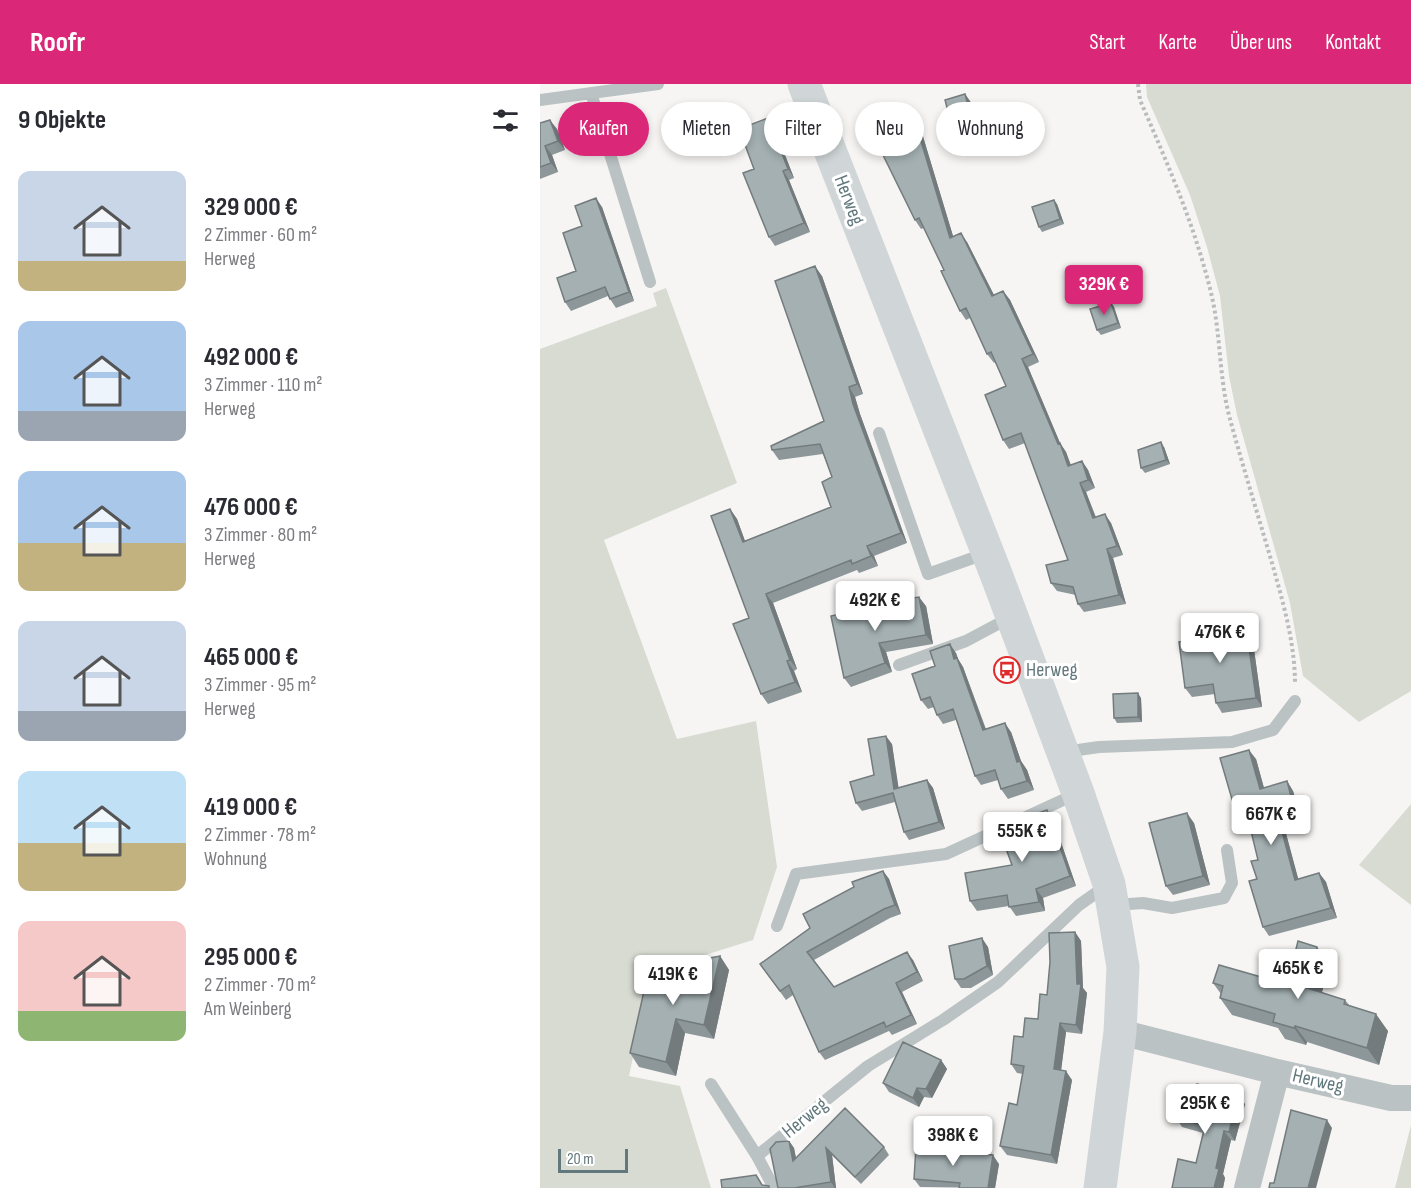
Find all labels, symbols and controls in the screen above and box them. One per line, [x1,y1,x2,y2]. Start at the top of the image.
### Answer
text: Roofr [30,26,85,59]
text: Start [1089,30,1126,55]
text: Karte [1159,30,1197,55]
text: Über uns [1230,30,1292,55]
text: Kontakt [1325,30,1381,55]
chip: Kaufen [558,102,649,156]
chip: Mieten [661,102,752,156]
chip: Filter [764,102,843,156]
chip: Neu [855,102,924,156]
chip: Wohnung [936,102,1045,156]
icon: filters [489,104,522,137]
text: 9 Objekte [18,105,106,136]
street label: Herweg [829,172,869,228]
text: 329 000 € [204,192,298,223]
icon: home [66,195,138,267]
text: 2 Zimmer · 60 m² [204,223,317,247]
text: Herweg [204,247,255,271]
pin: 329K € [1055,265,1153,316]
text: 329K € [1079,272,1129,296]
text: 492 000 € [204,342,298,373]
icon: home [66,345,138,417]
text: 3 Zimmer · 110 m² [204,373,323,397]
text: Herweg [204,397,255,421]
text: 476 000 € [204,492,298,523]
icon: home [66,495,138,567]
text: 3 Zimmer · 80 m² [204,523,317,547]
text: Herweg [204,547,255,571]
pin: 492K € [826,581,924,632]
text: 492K € [850,588,900,612]
pin: 476K € [1171,613,1269,664]
text: 476K € [1195,620,1245,644]
text: 465 000 € [204,642,298,673]
icon: home [66,645,138,717]
bus stop icon: Herweg [992,655,1022,685]
place label: Herweg [1026,658,1077,682]
text: 3 Zimmer · 95 m² [204,673,317,697]
text: Herweg [204,697,255,721]
text: 419 000 € [204,792,297,823]
icon: home [66,795,138,867]
pin: 667K € [1222,795,1320,846]
text: 667K € [1246,802,1296,826]
pin: 555K € [973,812,1071,863]
text: 555K € [997,819,1047,843]
text: 2 Zimmer · 78 m² [204,823,316,847]
text: Wohnung [204,847,267,871]
text: 295 000 € [204,942,298,973]
icon: home [66,945,138,1017]
pin: 465K € [1249,949,1347,1000]
pin: 419K € [624,955,722,1006]
text: 465K € [1273,956,1323,980]
text: 419K € [648,962,698,986]
text: 2 Zimmer · 70 m² [204,973,316,997]
text: Am Weinberg [204,997,291,1021]
street label: Herweg [1290,1064,1346,1098]
pin: 295K € [1156,1084,1254,1135]
text: 295K € [1180,1091,1230,1115]
street label: Herweg [777,1092,833,1144]
pin: 398K € [904,1116,1002,1167]
text: 398K € [927,1123,979,1147]
scale bar [558,1146,628,1174]
text: 20 m [567,1150,594,1169]

